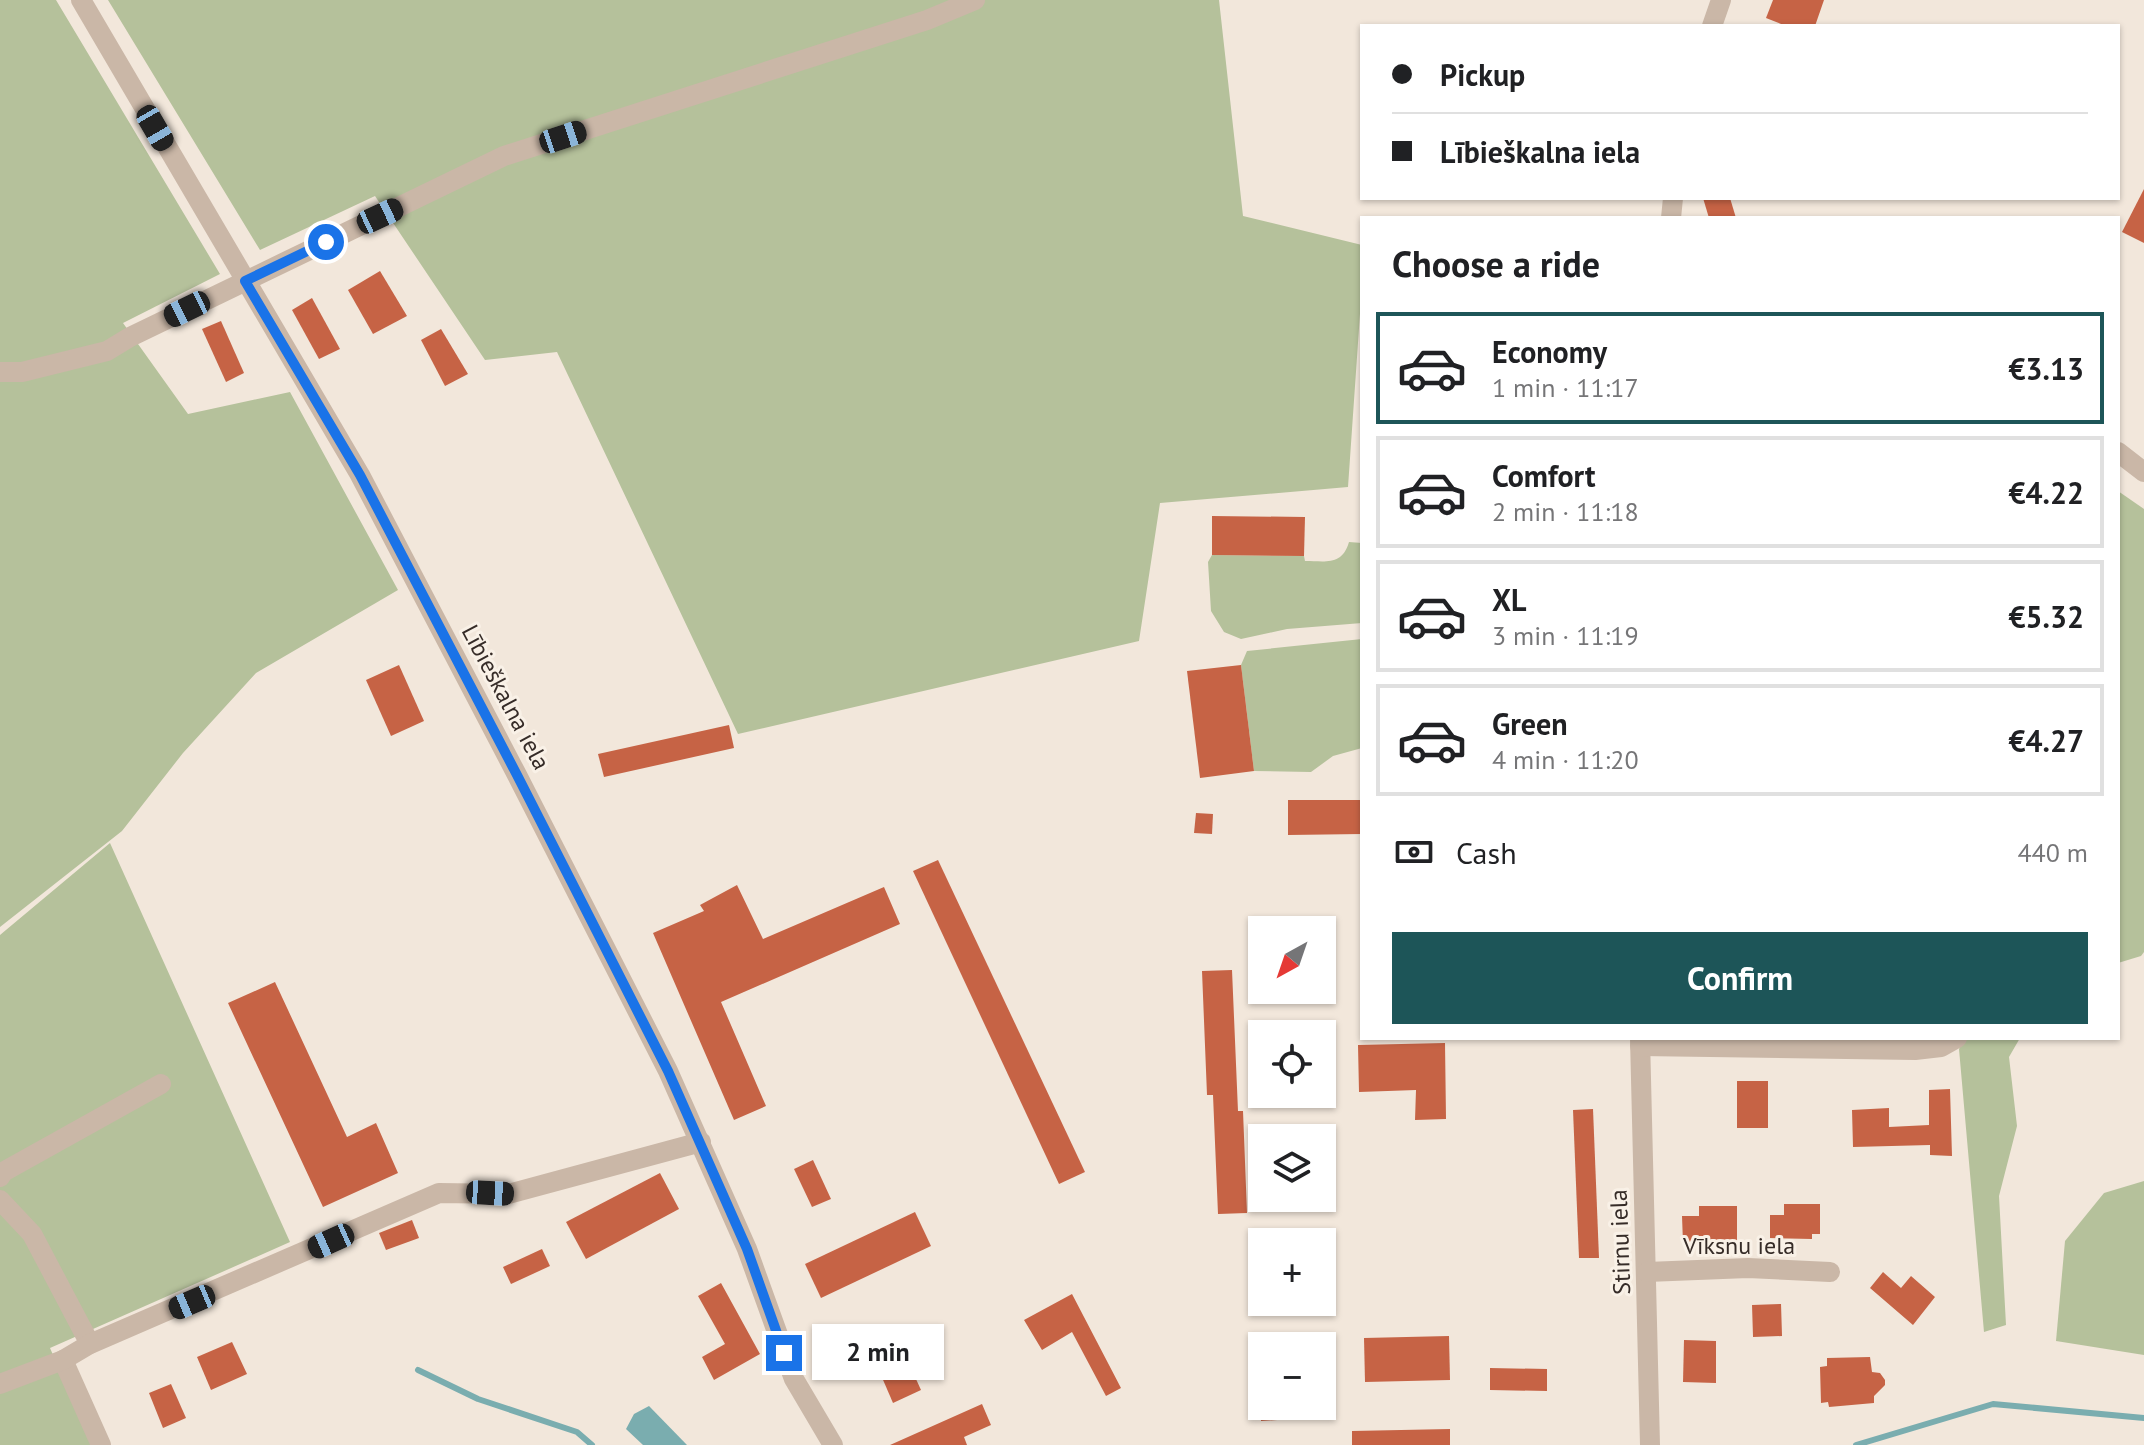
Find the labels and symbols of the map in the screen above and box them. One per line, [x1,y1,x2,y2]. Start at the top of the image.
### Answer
car [133,101,177,155]
car [536,118,590,156]
car [353,195,407,237]
route start [308,224,344,260]
car [160,288,214,330]
street label: Lībieškalna iela [455,619,557,775]
north arrow [1248,916,1336,1004]
car [465,1180,515,1206]
street label: Stirnu iela [1603,1189,1637,1295]
car [304,1220,358,1262]
street label: Vīksnu iela [1682,1230,1795,1261]
car [165,1282,219,1322]
callout: 2 min [812,1325,944,1381]
route end [766,1335,802,1371]

